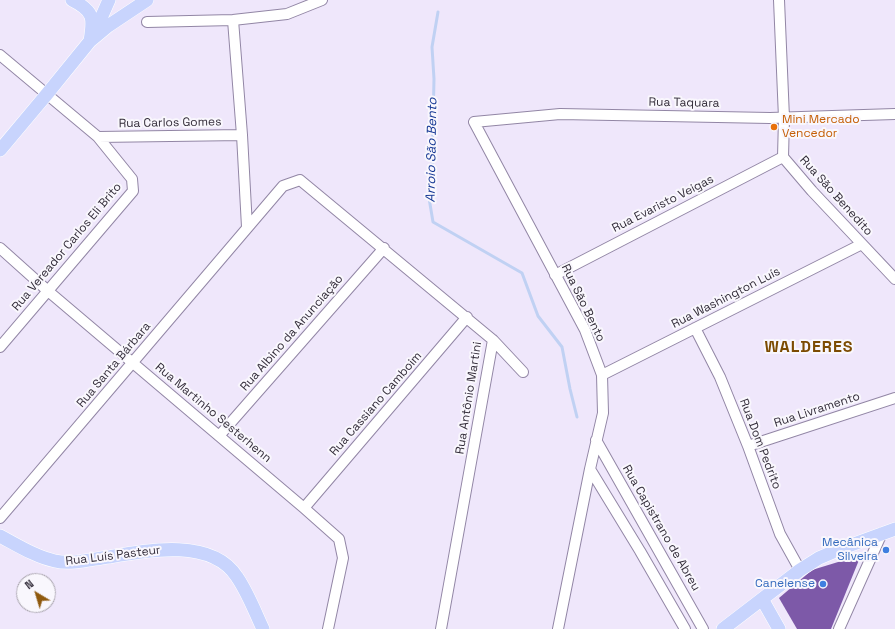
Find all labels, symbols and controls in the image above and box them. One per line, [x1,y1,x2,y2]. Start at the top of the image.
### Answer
street label: Rua Taquara [648,95,720,111]
water label: Arroio São Bento [423,97,441,203]
place label: Mini Mercado Vencedor [782,113,860,141]
street label: Rua Carlos Gomes [118,115,222,131]
marker: Mini Mercado Vencedor [769,122,779,132]
street label: Rua São Benedito [796,153,876,239]
street label: Rua Evaristo Veigas [610,172,716,236]
street label: Rua Vereador Carlos Eli Brito [9,180,125,314]
street label: Rua São Bento [558,262,608,344]
street label: Rua Washington Luís [669,264,783,332]
street label: Rua Albino da Anunciação [238,272,346,394]
street label: Rua Santa Bárbara [74,319,154,411]
district label: WALDERES [764,338,854,358]
street label: Rua Antônio Martini [453,341,485,455]
street label: Rua Cassiano Camboim [327,349,425,459]
street label: Rua Martinho Sesterhenn [152,360,274,466]
street label: Rua Livramento [772,389,862,431]
street label: Rua Dom Pedrito [736,397,784,491]
street label: Rua Capistrano de Abreu [619,463,703,593]
place label: Mecânica Silveira [822,536,878,564]
street label: Rua Luís Pasteur [65,543,161,569]
marker: Mecânica Silveira [881,545,891,555]
north arrow [16,573,56,613]
text: N [22,577,36,592]
place label: Canelense [755,577,815,591]
marker: Canelense [818,579,828,589]

